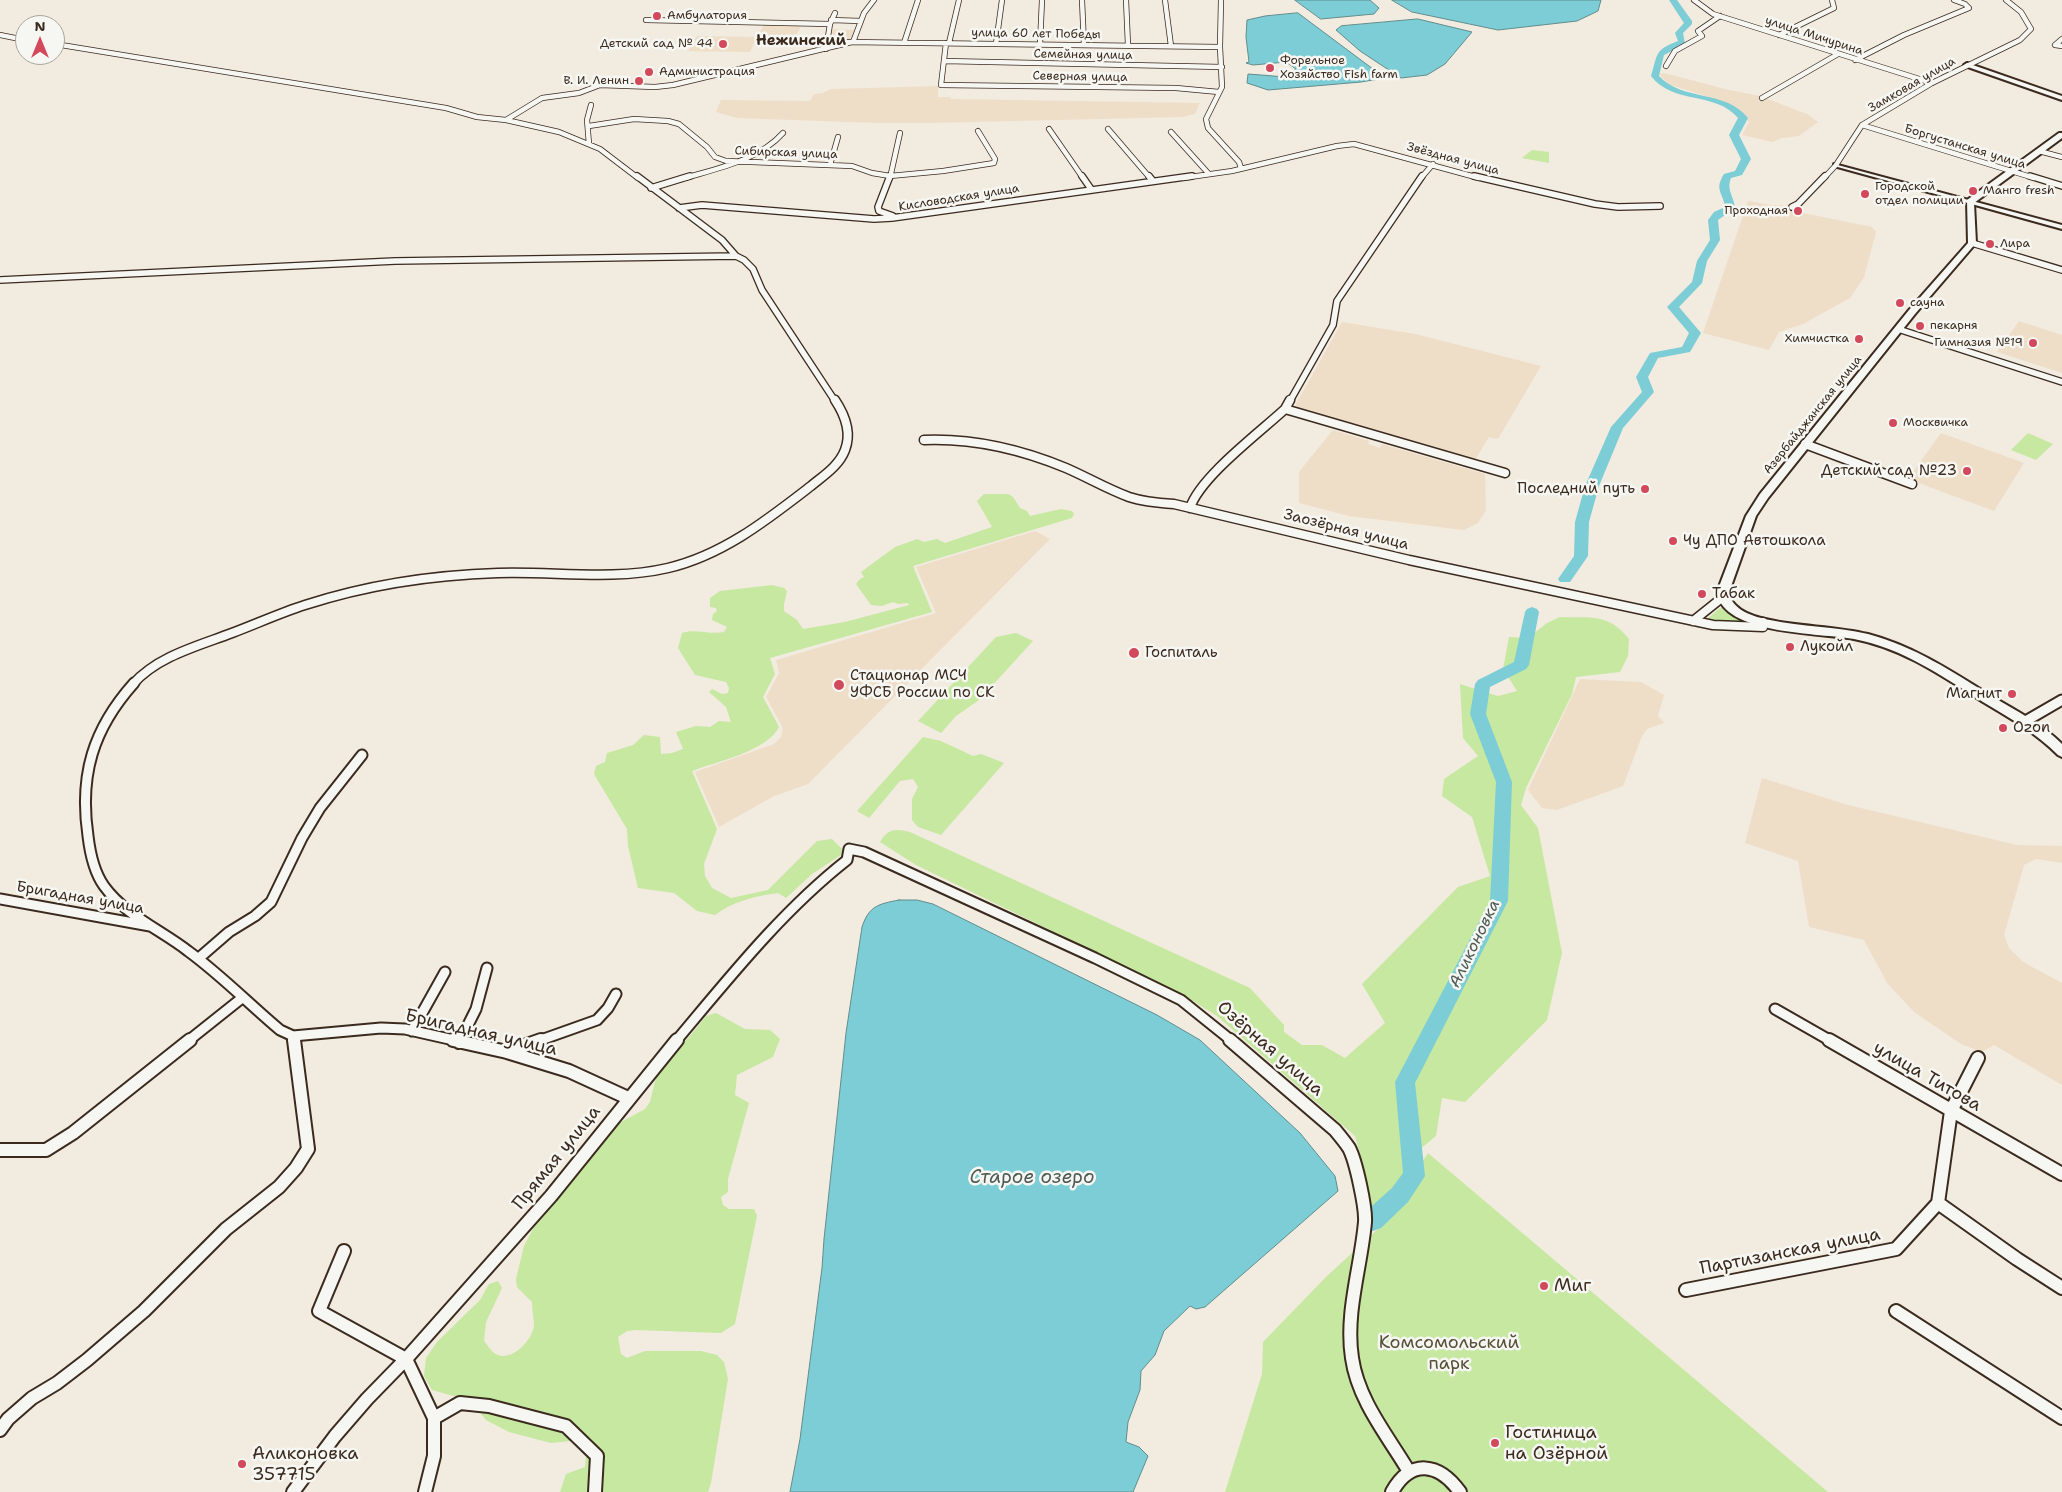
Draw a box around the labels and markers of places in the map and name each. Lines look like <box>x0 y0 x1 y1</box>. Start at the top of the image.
place label: Амбулатория <box>667 9 747 23</box>
marker: Амбулатория <box>651 10 663 22</box>
place label: Детский сад № 44 <box>600 37 713 51</box>
marker: Детский сад № 44 <box>717 38 729 50</box>
place label: Форельное Хозяйство Fish farm <box>1280 54 1398 82</box>
marker: Форельное Хозяйство Fish farm <box>1264 62 1276 74</box>
place label: Администрация <box>659 65 755 79</box>
marker: Администрация <box>643 66 655 78</box>
place label: В. И. Ленин <box>563 74 629 88</box>
marker: В. И. Ленин <box>633 75 645 87</box>
place label: Городской отдел полиции <box>1875 180 1964 208</box>
place label: Манго fresh <box>1983 184 2054 198</box>
marker: Манго fresh <box>1967 185 1979 197</box>
marker: Городской отдел полиции <box>1859 188 1871 200</box>
place label: Проходная <box>1724 204 1788 218</box>
marker: Проходная <box>1792 205 1804 217</box>
place label: Лира <box>2000 237 2030 251</box>
marker: Лира <box>1984 238 1996 250</box>
place label: сауна <box>1910 296 1944 310</box>
marker: сауна <box>1894 297 1906 309</box>
place label: пекарня <box>1930 319 1978 333</box>
marker: пекарня <box>1914 320 1926 332</box>
place label: Химчистка <box>1785 332 1849 346</box>
marker: Химчистка <box>1853 333 1865 345</box>
place label: Гимназия №19 <box>1934 336 2023 350</box>
marker: Гимназия №19 <box>2027 337 2039 349</box>
place label: Москвичка <box>1903 416 1968 430</box>
marker: Москвичка <box>1887 417 1899 429</box>
place label: Детский сад №23 <box>1821 462 1957 480</box>
marker: Детский сад №23 <box>1961 465 1973 477</box>
place label: Последний путь <box>1517 480 1635 498</box>
marker: Последний путь <box>1639 483 1651 495</box>
place label: Чу ДПО Автошкола <box>1683 532 1825 550</box>
marker: Чу ДПО Автошкола <box>1667 535 1679 547</box>
place label: Табак <box>1712 585 1755 603</box>
marker: Табак <box>1696 588 1708 600</box>
place label: Лукойл <box>1800 638 1853 656</box>
marker: Лукойл <box>1784 641 1796 653</box>
place label: Госпиталь <box>1145 644 1218 662</box>
marker: Госпиталь <box>1127 646 1141 660</box>
place label: Стационар МСЧ УФСБ России по СК <box>850 667 995 702</box>
marker: Стационар МСЧ УФСБ России по СК <box>832 678 846 692</box>
place label: Магнит <box>1946 685 2002 703</box>
marker: Магнит <box>2006 688 2018 700</box>
place label: Ozon <box>2013 719 2050 737</box>
marker: Ozon <box>1997 722 2009 734</box>
place label: Миг <box>1554 1275 1591 1297</box>
marker: Миг <box>1538 1280 1550 1292</box>
place label: Гостиница на Озёрной <box>1505 1422 1608 1465</box>
marker: Гостиница на Озёрной <box>1489 1437 1501 1449</box>
place label: Аликоновка 357715 <box>252 1443 359 1486</box>
marker: Аликоновка 357715 <box>236 1458 248 1470</box>

